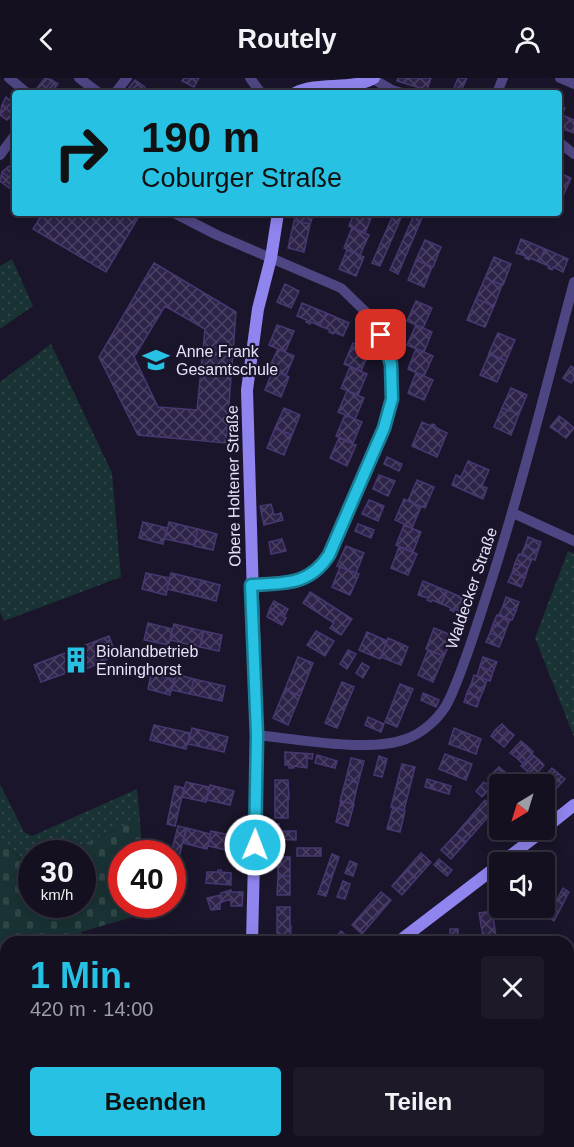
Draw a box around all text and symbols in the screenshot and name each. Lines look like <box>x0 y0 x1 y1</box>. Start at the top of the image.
icon: back <box>30 23 63 56</box>
icon: person <box>511 23 544 56</box>
text: Routely <box>237 24 337 54</box>
icon: right <box>42 114 120 192</box>
text: 190 m <box>141 114 260 161</box>
text: Coburger Straße <box>141 163 342 193</box>
pin <box>355 309 406 360</box>
icon: arrive <box>364 318 397 351</box>
place label: Anne Frank Gesamtschule <box>176 343 278 378</box>
school or university icon: Anne Frank Gesamtschule <box>141 345 171 375</box>
street label: Obere Holtener Straße <box>224 405 243 567</box>
street label: Waldecker Straße <box>443 525 500 651</box>
place label: Biolandbetrieb Enninghorst <box>96 643 198 678</box>
building icon: Biolandbetrieb Enninghorst <box>61 645 91 675</box>
north arrow <box>489 774 555 840</box>
map controls <box>489 774 555 918</box>
position arrow <box>223 813 287 877</box>
speed limit sign: 40 <box>108 840 186 918</box>
button: sound <box>489 852 555 918</box>
text: 30 <box>40 855 74 888</box>
text: km/h <box>41 886 73 903</box>
text: 1 Min. <box>30 955 132 996</box>
button: close <box>481 956 544 1019</box>
text: 420 m · 14:00 <box>30 998 153 1020</box>
button: Beenden <box>30 1067 281 1136</box>
button: Teilen <box>293 1067 544 1136</box>

